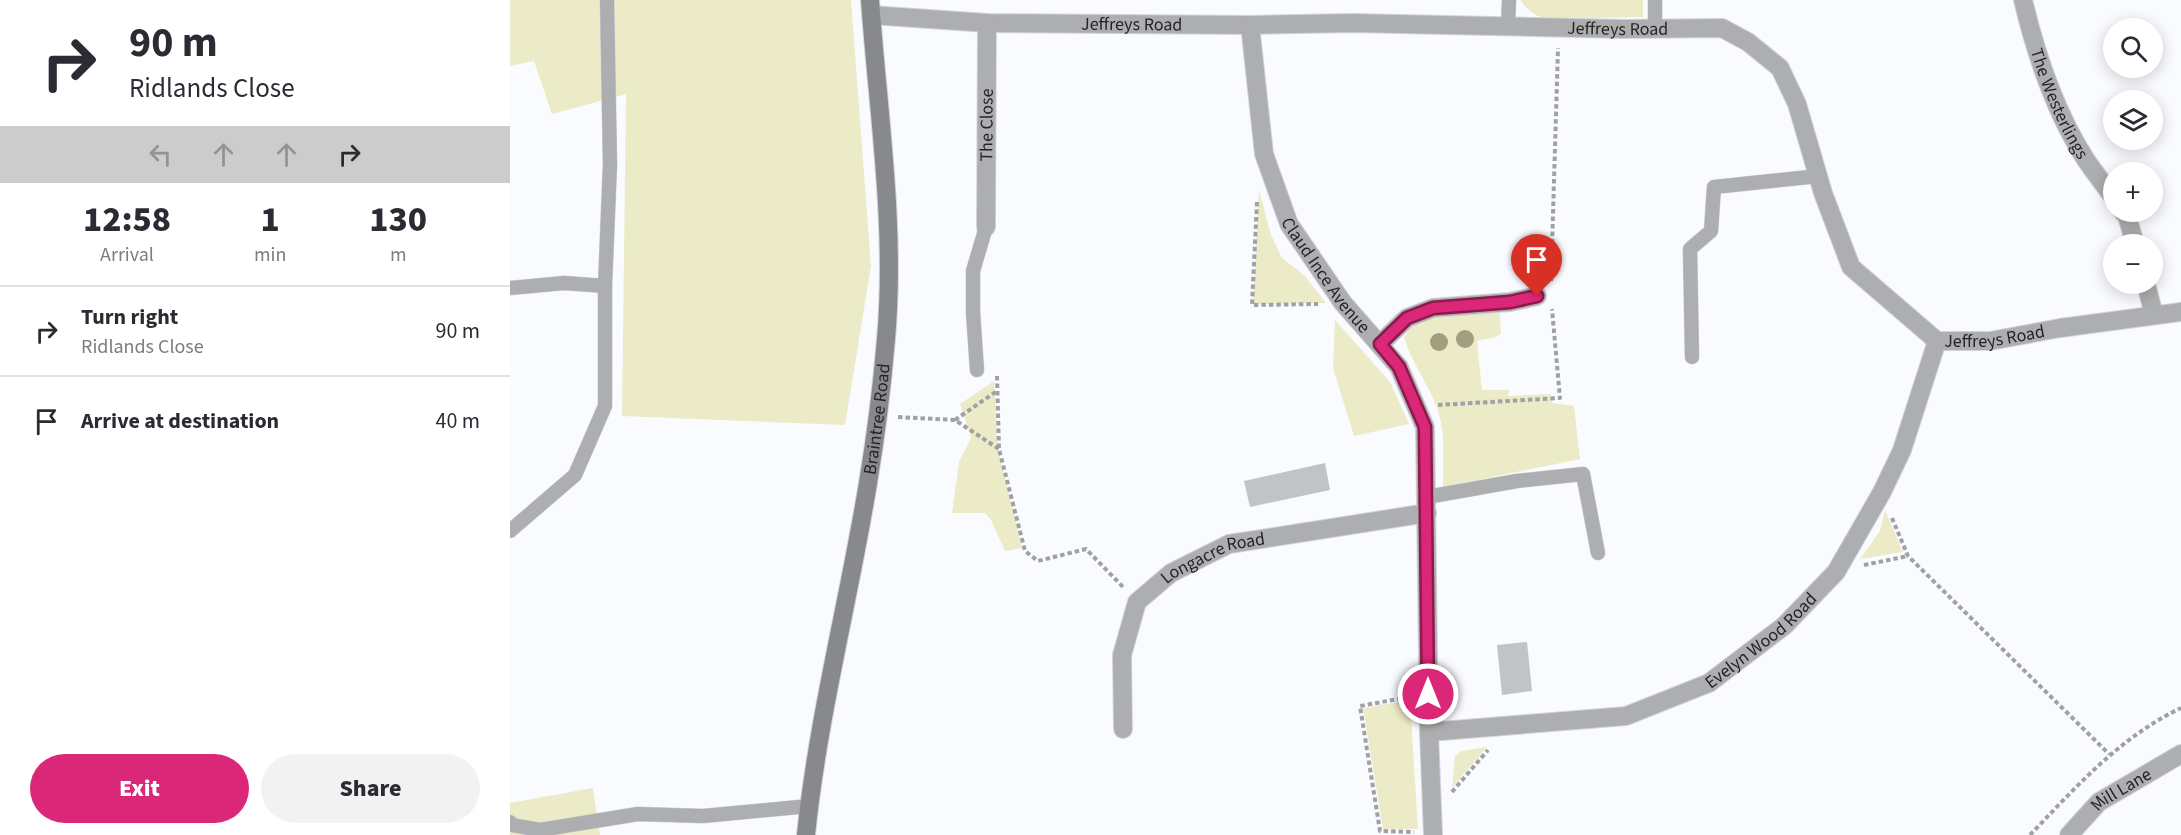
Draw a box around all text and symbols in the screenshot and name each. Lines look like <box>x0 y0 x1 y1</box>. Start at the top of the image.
street label: Jeffreys Road <box>1081 12 1182 37</box>
text: 90 m <box>129 13 218 73</box>
street label: Jeffreys Road <box>1567 16 1668 42</box>
map controls <box>2103 18 2163 294</box>
button: search <box>2103 18 2163 78</box>
icon: right <box>30 24 108 102</box>
street label: The Westerlings <box>2024 45 2094 164</box>
text: Ridlands Close <box>129 69 295 108</box>
street label: The Close <box>974 88 1000 162</box>
button: layers <box>2103 90 2163 150</box>
icon: left <box>144 138 177 171</box>
icon: ahead <box>207 138 240 171</box>
icon: ahead <box>270 138 303 171</box>
icon: right <box>333 138 366 171</box>
button: + <box>2103 162 2163 222</box>
text: 12:58 <box>83 194 171 245</box>
text: 1 <box>261 194 280 245</box>
text: 130 <box>369 194 427 245</box>
street label: Claud Ince Avenue <box>1275 214 1376 339</box>
pin <box>1511 234 1562 296</box>
button: − <box>2103 234 2163 294</box>
text: Arrival <box>100 241 154 269</box>
text: min <box>254 241 286 269</box>
text: m <box>390 241 406 269</box>
icon: arrive <box>1520 243 1553 276</box>
text: Turn right <box>81 301 178 333</box>
icon: right <box>30 315 63 348</box>
text: 90 m <box>435 315 480 347</box>
street label: Jeffreys Road <box>1944 319 2047 354</box>
text: Ridlands Close <box>81 333 204 361</box>
street label: Braintree Road <box>858 362 897 477</box>
icon: arrive <box>30 405 63 438</box>
text: Arrive at destination <box>81 405 279 437</box>
text: 40 m <box>435 405 480 437</box>
street label: Longacre Road <box>1155 527 1267 590</box>
street label: Evelyn Wood Road <box>1700 587 1823 695</box>
position arrow <box>1396 662 1460 726</box>
button: Exit <box>30 754 249 823</box>
button: Share <box>261 754 480 823</box>
street label: Mill Lane <box>2085 762 2156 817</box>

